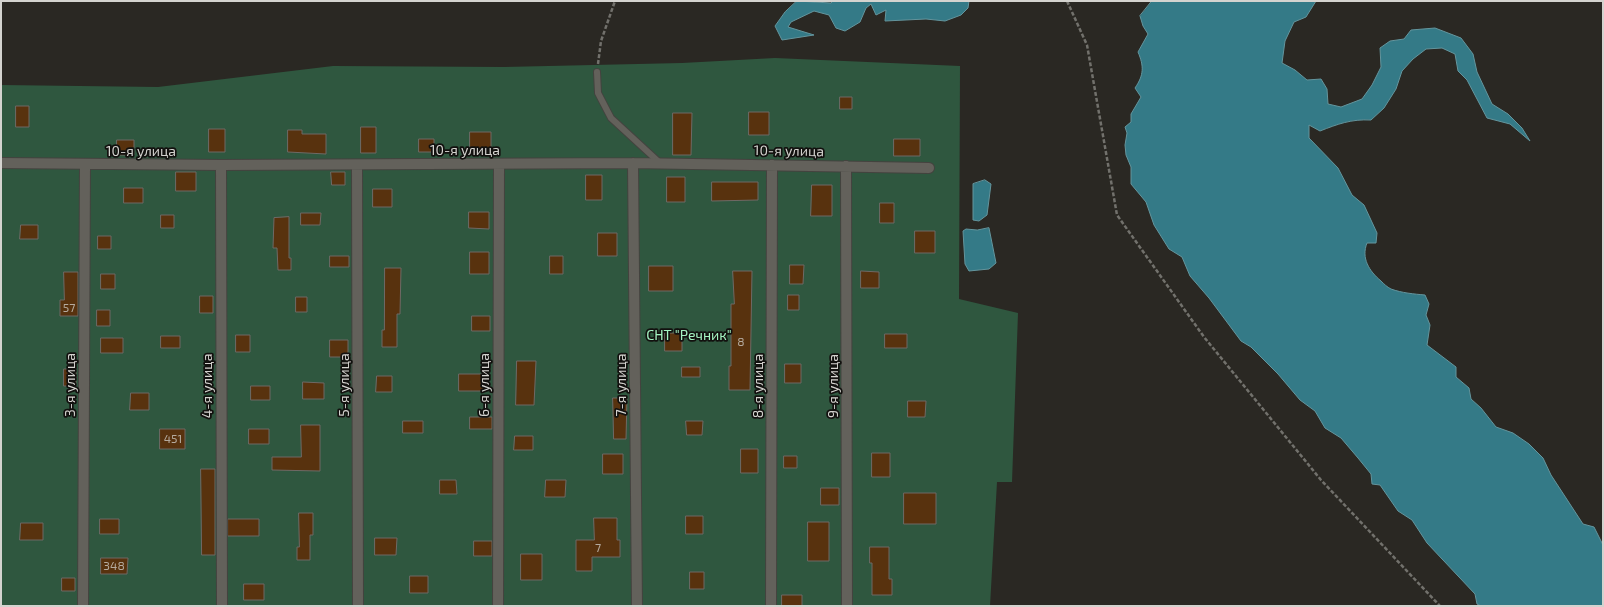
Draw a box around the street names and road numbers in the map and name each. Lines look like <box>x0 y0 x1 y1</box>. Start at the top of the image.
street label: 10-я улица <box>430 142 500 158</box>
street label: 10-я улица <box>754 142 824 160</box>
street label: 10-я улица <box>106 143 176 159</box>
street label: 3-я улица <box>62 353 78 417</box>
street label: 5-я улица <box>336 353 352 417</box>
street label: 6-я улица <box>476 353 492 417</box>
street label: 4-я улица <box>199 354 215 418</box>
street label: 7-я улица <box>613 354 629 416</box>
street label: 8-я улица <box>750 354 766 418</box>
street label: 9-я улица <box>825 354 841 418</box>

